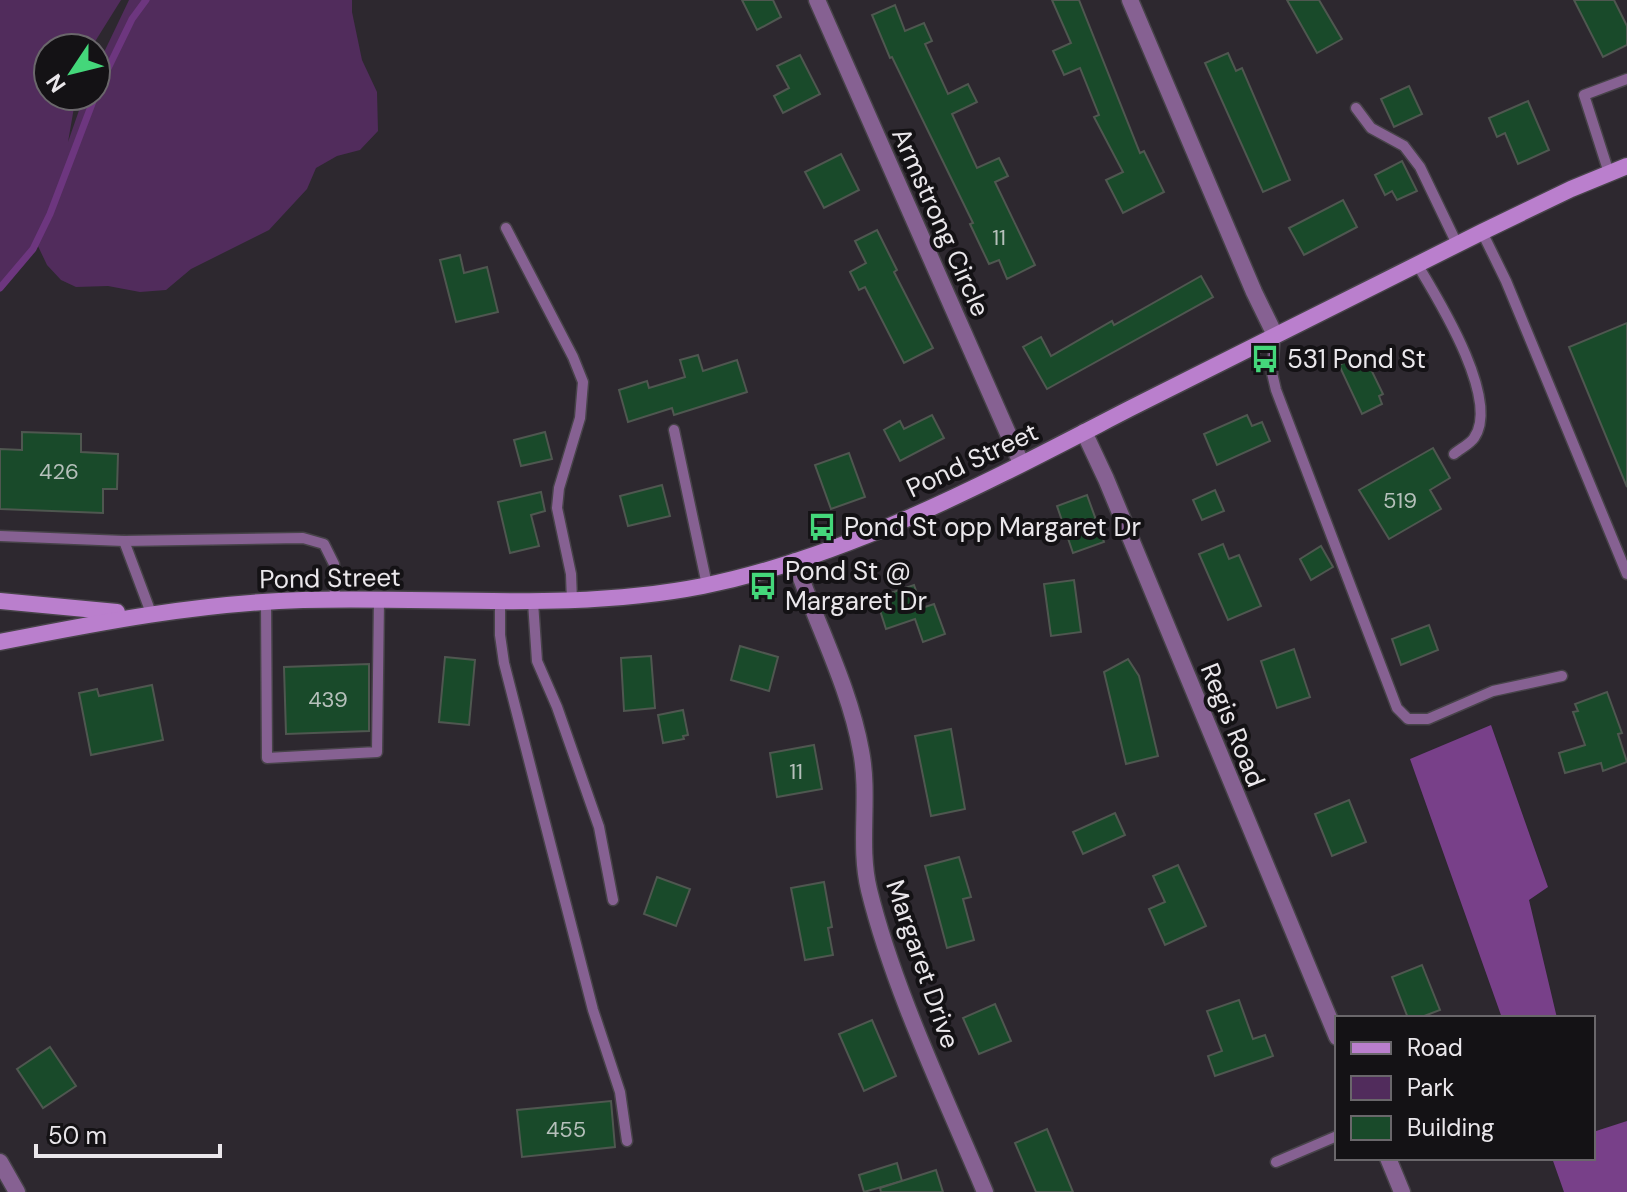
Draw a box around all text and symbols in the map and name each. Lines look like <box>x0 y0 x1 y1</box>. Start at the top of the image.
north arrow <box>32 32 112 112</box>
text: N <box>40 68 73 98</box>
street label: Armstrong Circle <box>884 122 998 322</box>
house number: 11 <box>992 223 1006 252</box>
place label: 531 Pond St <box>1287 342 1426 376</box>
bus stop icon: 531 Pond St <box>1250 344 1280 374</box>
street label: Pond Street <box>901 415 1043 505</box>
house number: 426 <box>39 457 79 486</box>
house number: 519 <box>1383 486 1417 515</box>
place label: Pond St opp Margaret Dr <box>844 510 1141 544</box>
bus stop icon: Pond St opp Margaret Dr <box>807 512 837 542</box>
place label: Pond St @ Margaret Dr <box>785 554 927 618</box>
street label: Pond Street <box>259 560 401 596</box>
bus stop icon: Pond St @ Margaret Dr <box>748 571 778 601</box>
street label: Regis Road <box>1193 658 1273 792</box>
house number: 439 <box>308 685 348 714</box>
house number: 11 <box>789 757 803 786</box>
street label: Margaret Drive <box>878 875 968 1053</box>
legend <box>1335 1016 1595 1160</box>
text: Road <box>1407 1032 1463 1063</box>
text: Park <box>1407 1072 1454 1103</box>
scale bar <box>36 1108 220 1158</box>
text: Building <box>1407 1112 1494 1143</box>
house number: 455 <box>546 1115 586 1144</box>
text: 50 m <box>48 1120 107 1151</box>

